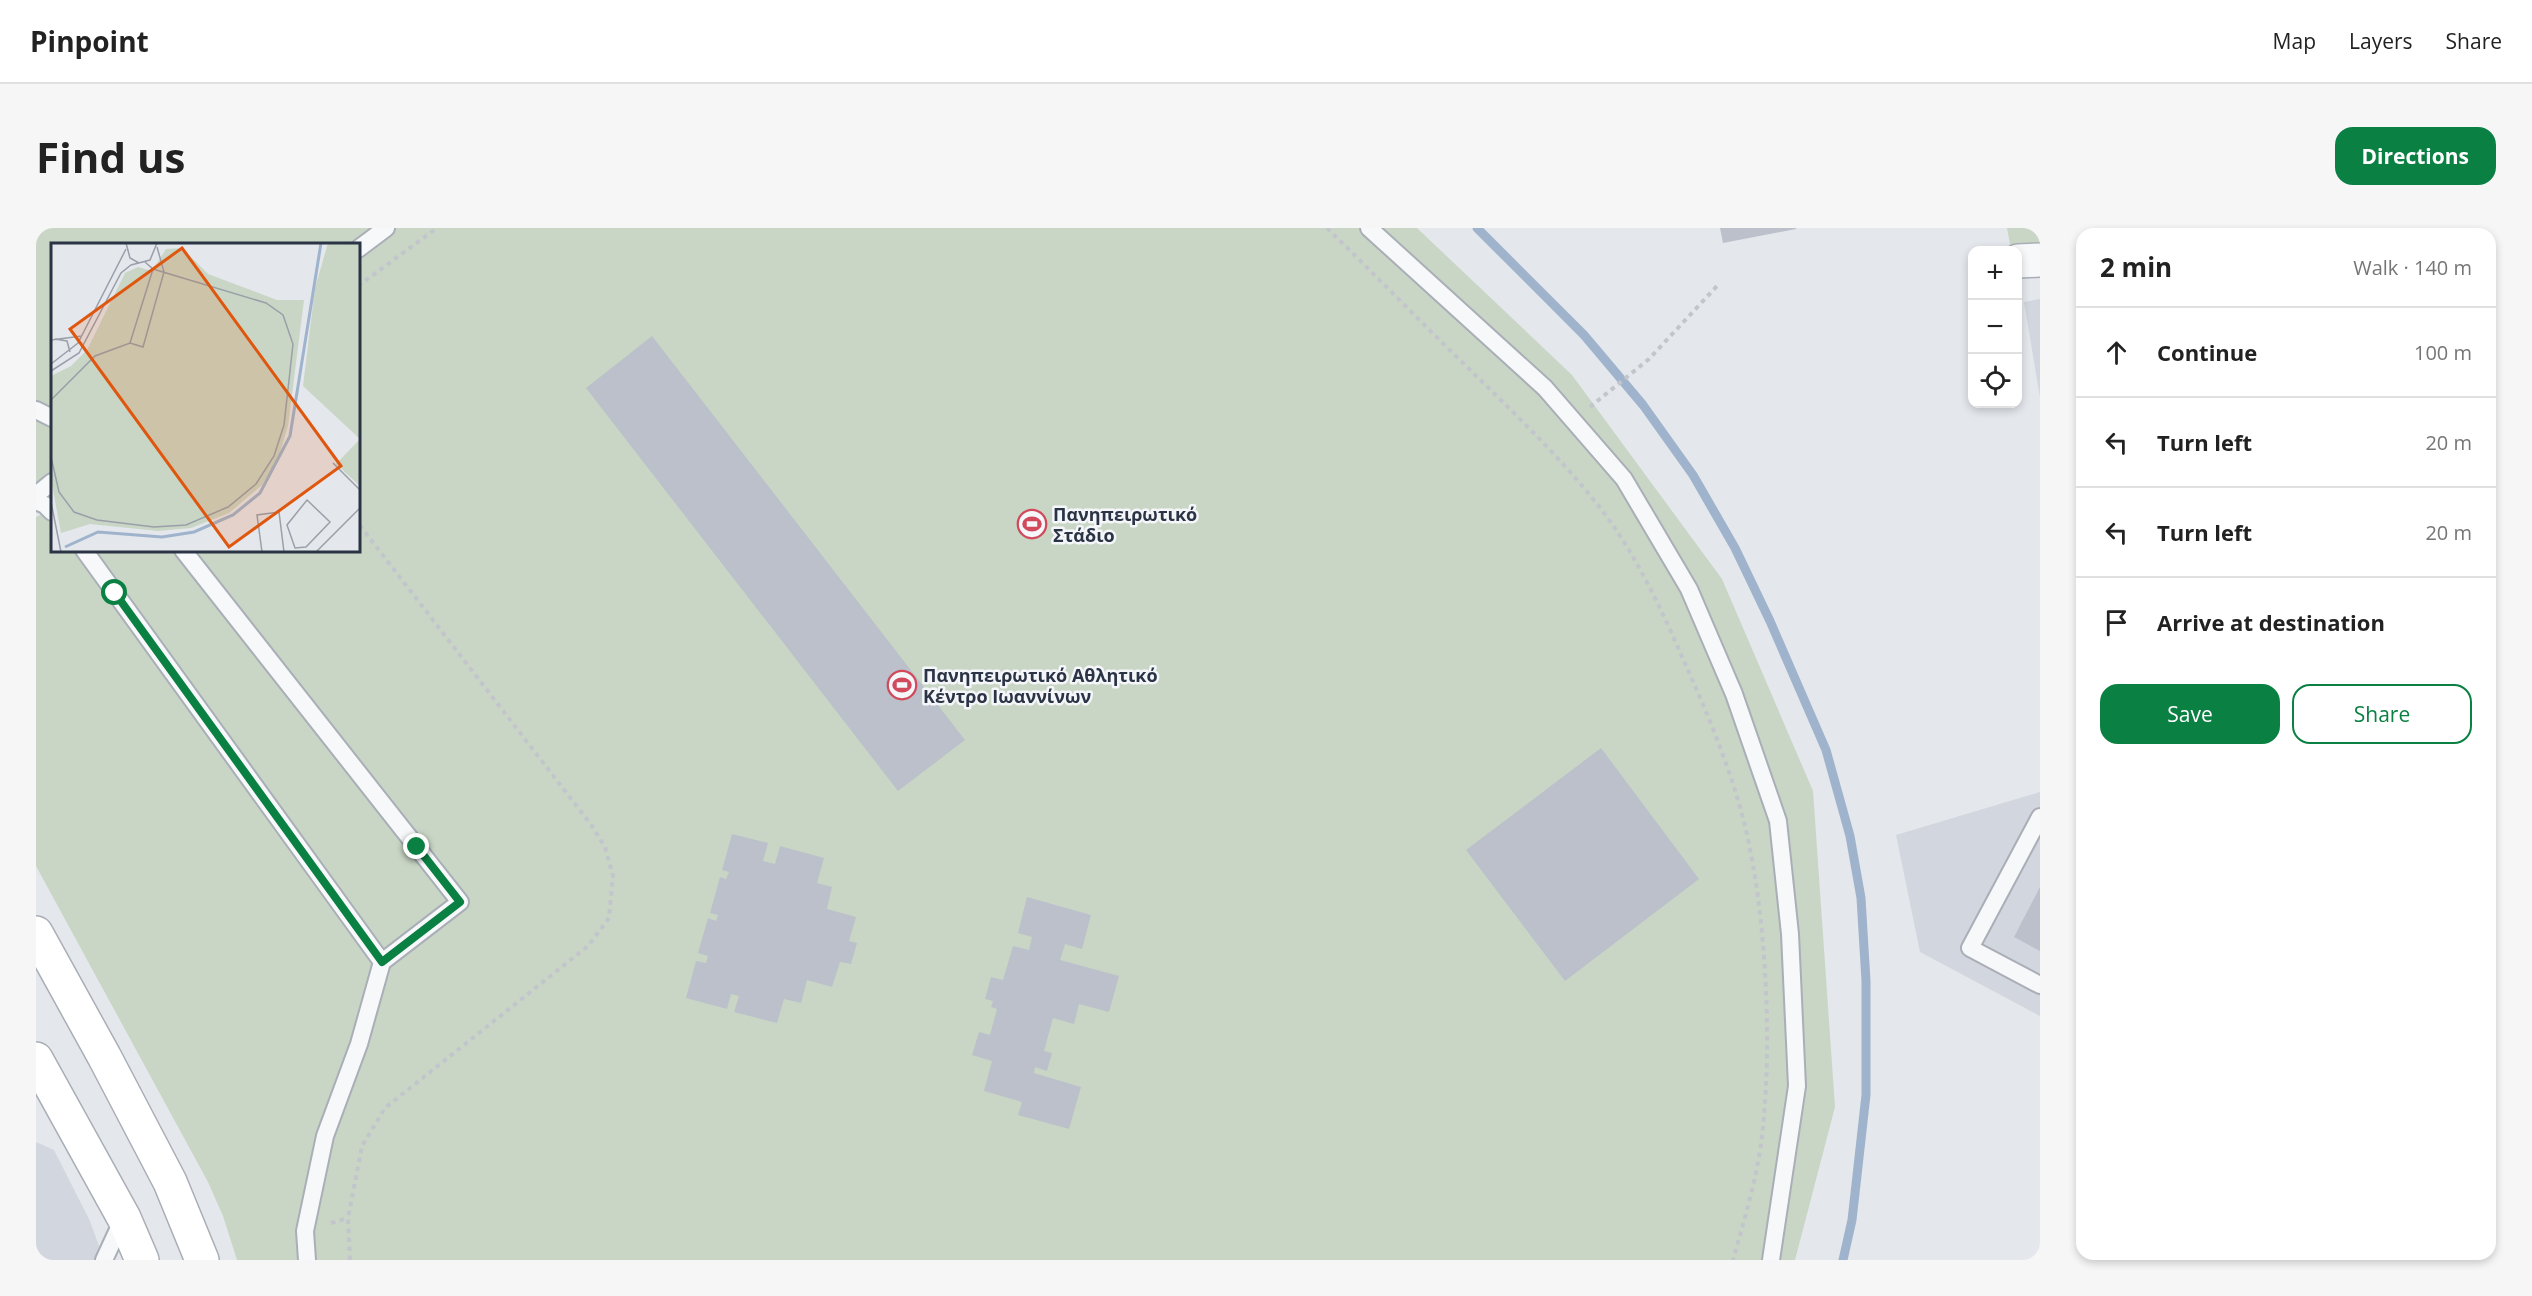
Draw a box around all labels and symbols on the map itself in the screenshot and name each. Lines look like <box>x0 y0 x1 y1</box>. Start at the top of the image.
inset map <box>51 243 360 552</box>
place label: Πανηπειρωτικό Στάδιο <box>1053 502 1197 547</box>
sports icon: Πανηπειρωτικό Στάδιο <box>1016 508 1048 540</box>
route start <box>101 579 127 605</box>
place label: Πανηπειρωτικό Αθλητικό Κέντρο Ιωαννίνων <box>923 663 1158 708</box>
sports icon: Πανηπειρωτικό Αθλητικό Κέντρο Ιωαννίνων <box>886 669 918 701</box>
route end <box>403 833 429 859</box>

